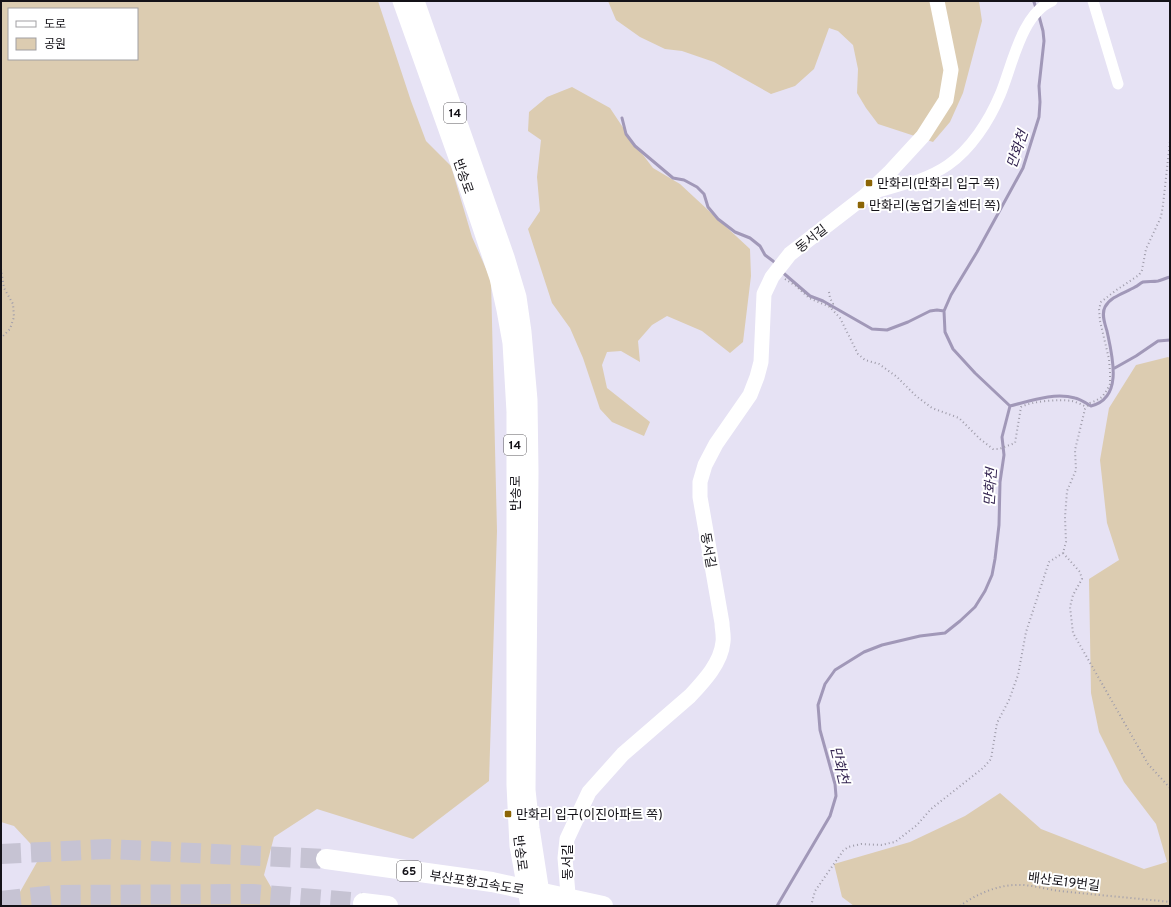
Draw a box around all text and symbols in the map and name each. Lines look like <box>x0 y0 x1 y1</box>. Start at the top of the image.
legend <box>8 8 138 60</box>
text: 도로 <box>44 17 66 33</box>
text: 공원 <box>44 37 66 53</box>
road number: 14 <box>444 103 466 123</box>
water label: 만화천 <box>1004 127 1033 171</box>
street label: 반송로 <box>449 157 476 196</box>
place label: 만화리(만화리 입구 쪽) <box>877 177 1000 193</box>
marker: 만화리(만화리 입구 쪽) <box>864 178 874 188</box>
place label: 만화리(농업기술센터 쪽) <box>869 199 1001 215</box>
marker: 만화리(농업기술센터 쪽) <box>856 200 866 210</box>
street label: 동서길 <box>793 222 831 257</box>
road number: 14 <box>504 435 526 455</box>
water label: 만화천 <box>982 466 1001 507</box>
street label: 반송로 <box>509 475 525 511</box>
street label: 동서길 <box>696 531 718 569</box>
water label: 만화천 <box>826 745 852 787</box>
place label: 만화리 입구(이진아파트 쪽) <box>516 808 663 824</box>
marker: 만화리 입구(이진아파트 쪽) <box>503 809 513 819</box>
street label: 반송로 <box>509 834 529 872</box>
street label: 동서길 <box>561 844 577 880</box>
road number: 65 <box>397 861 421 881</box>
street label: 부산포항고속도로 <box>428 869 525 899</box>
street label: 배산로19번길 <box>1027 871 1101 895</box>

